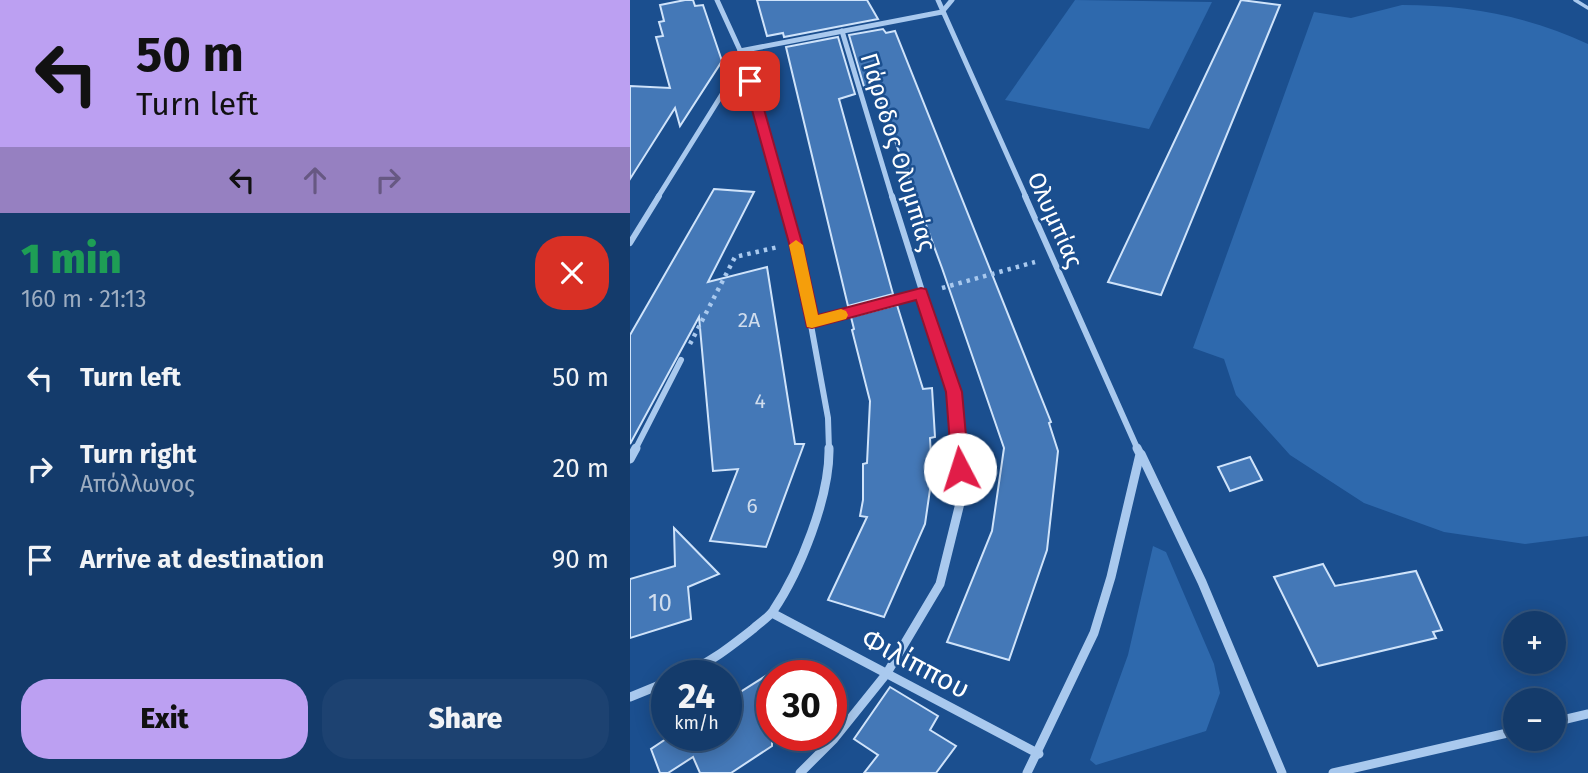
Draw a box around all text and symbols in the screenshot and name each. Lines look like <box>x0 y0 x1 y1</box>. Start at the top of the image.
text: 50 m <box>136 25 244 84</box>
icon: left <box>21 28 112 119</box>
street label: Πάροδος Ολυμπίας <box>855 50 941 254</box>
pin <box>720 51 780 111</box>
icon: arrive <box>731 62 769 100</box>
text: Turn left <box>136 85 258 123</box>
icon: left <box>223 161 261 199</box>
icon: ahead <box>296 161 334 199</box>
icon: right <box>369 161 407 199</box>
street label: Ολυμπίας <box>1021 168 1089 272</box>
text: 1 min <box>21 234 122 284</box>
button: close <box>535 236 609 310</box>
text: 160 m · 21:13 <box>21 285 146 313</box>
house number: 2A <box>738 307 760 333</box>
icon: left <box>21 359 59 397</box>
text: Turn left <box>80 362 181 393</box>
text: 50 m <box>552 362 609 393</box>
house number: 4 <box>754 388 766 414</box>
position arrow <box>923 432 997 506</box>
text: Turn right <box>80 439 197 470</box>
icon: right <box>21 450 59 488</box>
text: 20 m <box>552 453 609 484</box>
text: Απόλλωνος <box>80 470 195 498</box>
house number: 6 <box>746 493 758 519</box>
icon: arrive <box>21 541 59 579</box>
text: Arrive at destination <box>80 544 324 575</box>
text: 90 m <box>552 544 609 575</box>
house number: 10 <box>648 589 672 617</box>
map controls <box>1503 611 1566 751</box>
button: + <box>1503 611 1566 674</box>
street label: Φιλίππου <box>856 621 975 706</box>
speed limit sign: 30 <box>756 660 847 751</box>
text: 24 <box>678 675 715 717</box>
button: Exit <box>21 679 308 759</box>
button: Share <box>322 679 609 759</box>
button: − <box>1503 688 1566 751</box>
text: km/h <box>674 712 719 734</box>

